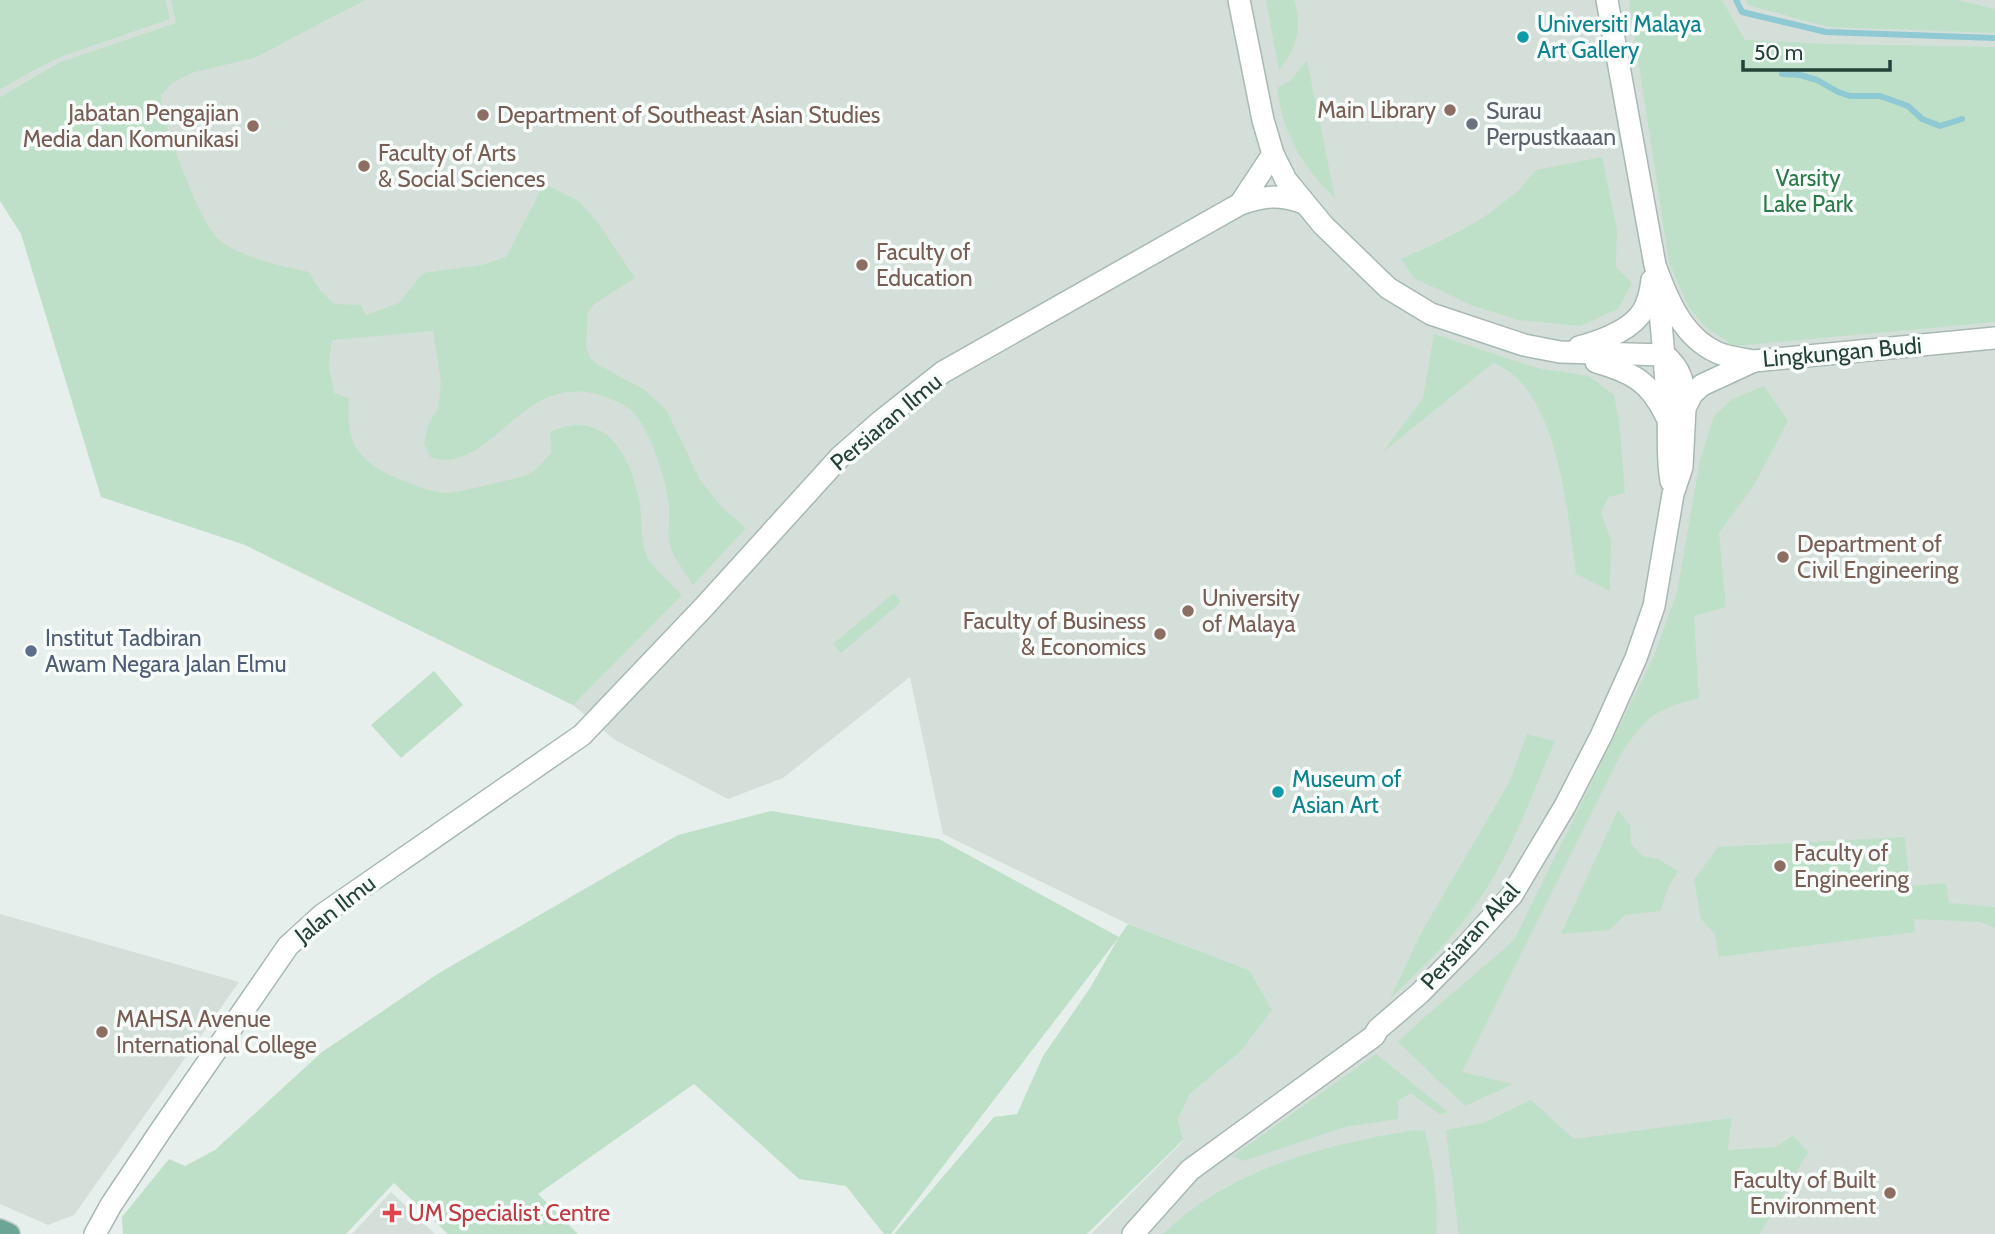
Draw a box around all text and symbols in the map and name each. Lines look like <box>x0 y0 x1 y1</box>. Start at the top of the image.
place label: Universiti Malaya Art Gallery <box>1537 10 1701 64</box>
scale bar <box>1743 28 1890 72</box>
marker: Universiti Malaya Art Gallery <box>1515 29 1531 45</box>
text: 50 m <box>1754 40 1803 65</box>
place label: Main Library <box>1317 96 1436 124</box>
place label: Surau Perpustkaaan <box>1486 97 1616 151</box>
place label: Jabatan Pengajian Media dan Komunikasi <box>23 99 239 153</box>
place label: Department of Southeast Asian Studies <box>497 101 880 129</box>
marker: Main Library <box>1442 102 1458 118</box>
marker: Department of Southeast Asian Studies <box>475 107 491 123</box>
marker: Surau Perpustkaaan <box>1464 116 1480 132</box>
marker: Jabatan Pengajian Media dan Komunikasi <box>245 118 261 134</box>
place label: Faculty of Arts & Social Sciences <box>378 139 545 193</box>
marker: Faculty of Arts & Social Sciences <box>356 158 372 174</box>
park label: Varsity Lake Park <box>1763 164 1854 218</box>
place label: Faculty of Education <box>876 238 973 292</box>
marker: Faculty of Education <box>854 257 870 273</box>
street label: Lingkungan Budi <box>1761 331 1923 373</box>
street label: Persiaran Ilmu <box>825 367 947 477</box>
place label: Department of Civil Engineering <box>1797 530 1959 584</box>
marker: Department of Civil Engineering <box>1775 549 1791 565</box>
place label: University of Malaya <box>1202 584 1300 638</box>
marker: University of Malaya <box>1180 603 1196 619</box>
place label: Faculty of Business & Economics <box>963 607 1146 661</box>
place label: Institut Tadbiran Awam Negara Jalan Elmu <box>45 624 287 678</box>
marker: Faculty of Business & Economics <box>1152 626 1168 642</box>
marker: Institut Tadbiran Awam Negara Jalan Elmu <box>23 643 39 659</box>
place label: Museum of Asian Art <box>1292 765 1402 819</box>
marker: Museum of Asian Art <box>1270 784 1286 800</box>
place label: Faculty of Engineering <box>1794 839 1910 893</box>
marker: Faculty of Engineering <box>1772 858 1788 874</box>
street label: Jalan Ilmu <box>288 869 381 950</box>
street label: Persiaran Akal <box>1415 876 1526 995</box>
place label: MAHSA Avenue International College <box>116 1005 317 1059</box>
marker: MAHSA Avenue International College <box>94 1024 110 1040</box>
place label: Faculty of Built Environment <box>1733 1166 1876 1220</box>
marker: Faculty of Built Environment <box>1882 1185 1898 1201</box>
place label: UM Specialist Centre <box>408 1199 610 1227</box>
marker: UM Specialist Centre <box>382 1203 402 1223</box>

